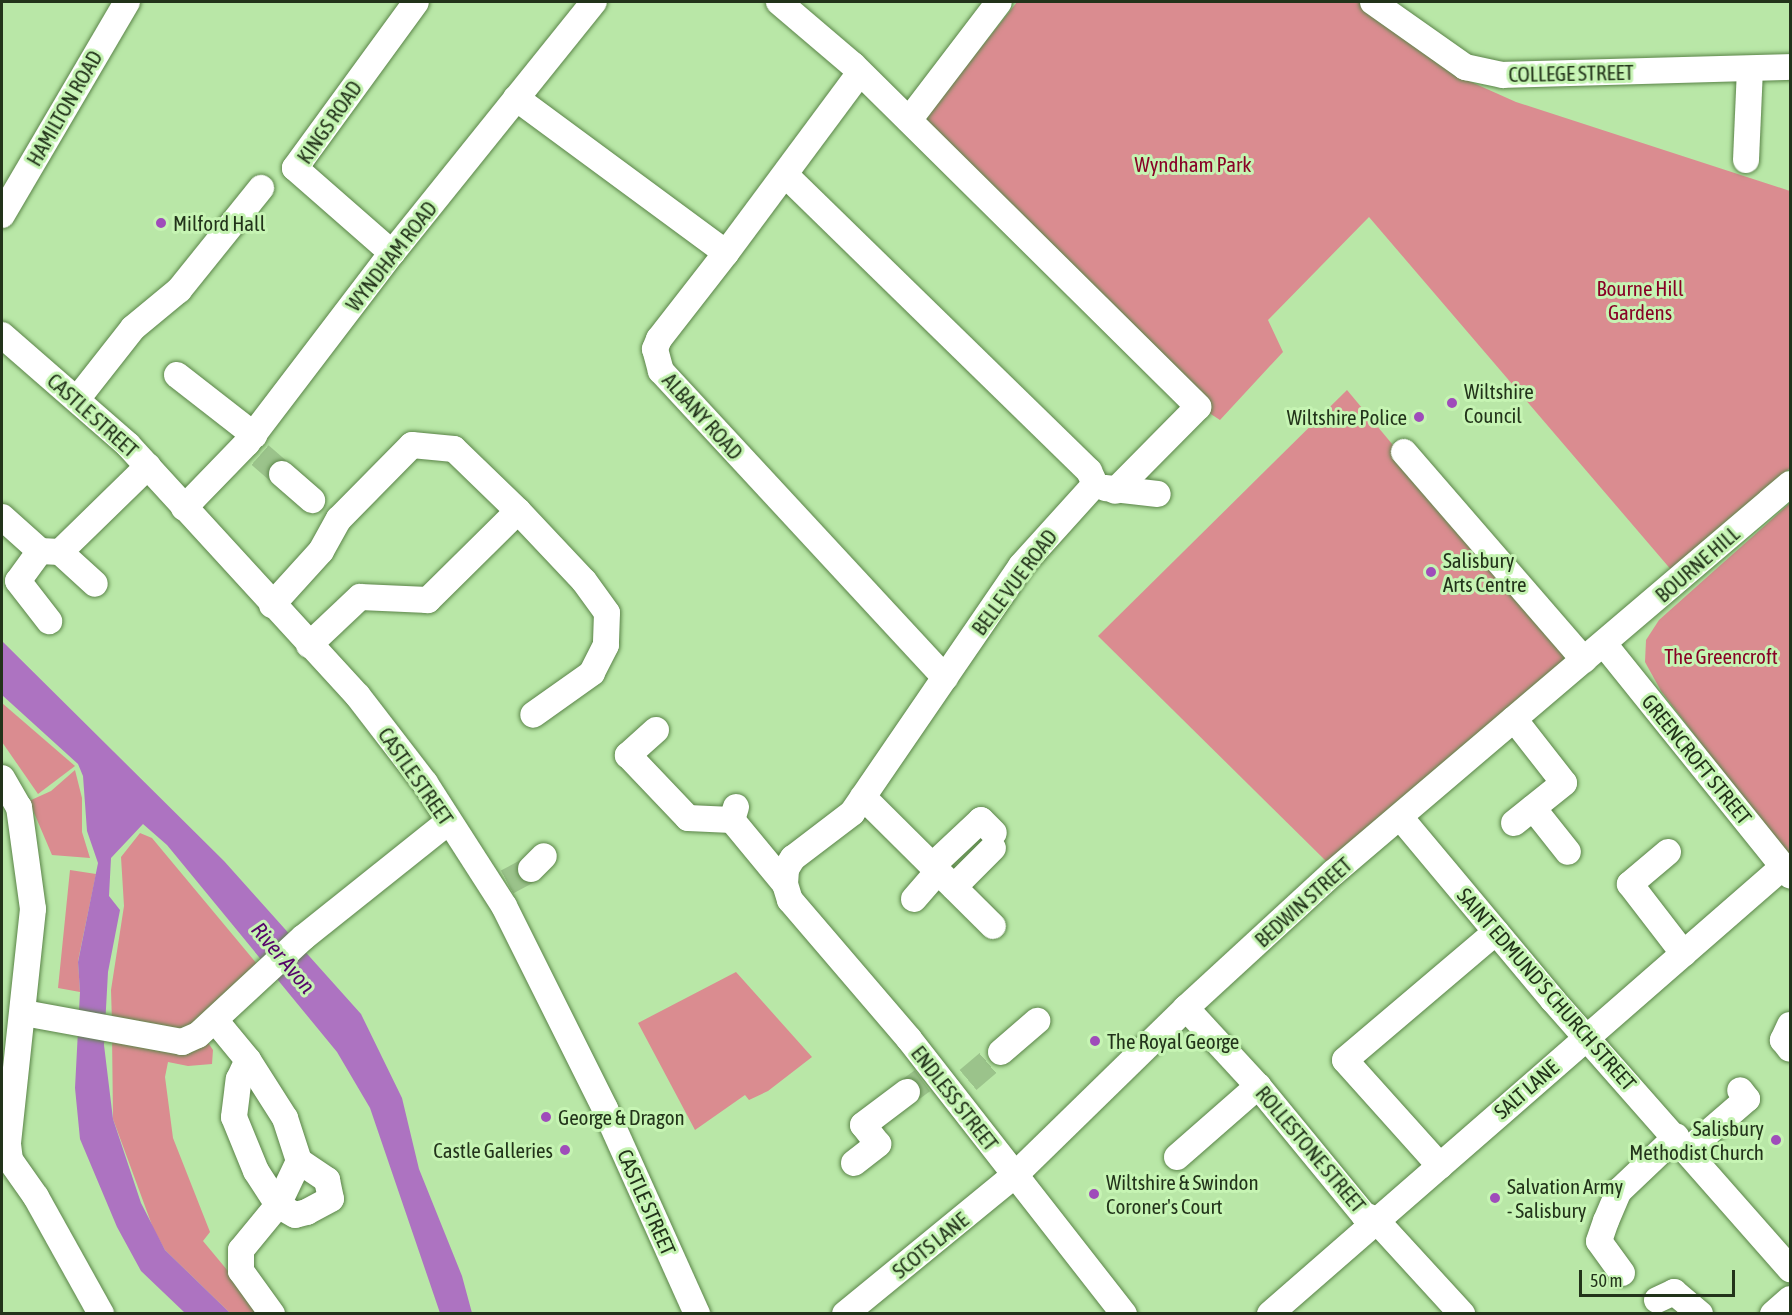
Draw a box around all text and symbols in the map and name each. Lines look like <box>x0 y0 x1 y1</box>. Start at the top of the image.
street label: HAMILTON ROAD <box>21 46 107 170</box>
street label: COLLEGE STREET <box>1508 59 1634 87</box>
street label: KINGS ROAD <box>291 76 367 168</box>
park label: Wyndham Park <box>1134 151 1252 177</box>
street label: WYNDHAM ROAD <box>340 196 442 316</box>
place label: Milford Hall <box>173 210 265 236</box>
marker: Milford Hall <box>154 216 168 230</box>
park label: Bourne Hill Gardens <box>1597 275 1683 325</box>
street label: ALBANY ROAD <box>658 367 748 465</box>
street label: CASTLE STREET <box>42 368 144 462</box>
place label: Wiltshire Council <box>1464 378 1534 428</box>
marker: Wiltshire Council <box>1445 396 1459 410</box>
place label: Wiltshire Police <box>1287 404 1407 430</box>
marker: Wiltshire Police <box>1412 410 1426 424</box>
street label: BOURNE HILL <box>1650 521 1744 607</box>
street label: BELLE VUE ROAD <box>966 524 1062 640</box>
place label: Salisbury Arts Centre <box>1443 547 1527 597</box>
marker: Salisbury Arts Centre <box>1424 565 1438 579</box>
park label: The Greencroft <box>1664 643 1778 669</box>
street label: GREENCROFT STREET <box>1637 689 1757 829</box>
street label: CASTLE STREET <box>373 722 459 830</box>
street label: BEDWIN STREET <box>1249 852 1357 952</box>
street label: SAINT EDMUND'S CHURCH STREET <box>1452 883 1642 1095</box>
water label: River Avon <box>246 917 320 999</box>
place label: The Royal George <box>1107 1028 1239 1054</box>
marker: The Royal George <box>1088 1034 1102 1048</box>
street label: ENDLESS STREET <box>906 1040 1004 1156</box>
street label: SALT LANE <box>1489 1054 1563 1124</box>
street label: ROLLESTONE STREET <box>1251 1081 1371 1217</box>
place label: George & Dragon <box>558 1104 685 1130</box>
marker: George & Dragon <box>539 1110 553 1124</box>
place label: Salisbury Methodist Church <box>1629 1115 1764 1165</box>
marker: Salisbury Methodist Church <box>1769 1133 1783 1147</box>
place label: Castle Galleries <box>433 1137 553 1163</box>
marker: Castle Galleries <box>558 1143 572 1157</box>
street label: CASTLE STREET <box>612 1145 682 1259</box>
place label: Wiltshire & Swindon Coroner's Court <box>1106 1169 1259 1219</box>
place label: Salvation Army - Salisbury <box>1507 1173 1623 1223</box>
marker: Wiltshire & Swindon Coroner's Court <box>1087 1187 1101 1201</box>
marker: Salvation Army - Salisbury <box>1488 1191 1502 1205</box>
street label: SCOTS LANE <box>887 1207 973 1283</box>
scale bar <box>1582 1258 1738 1296</box>
text: 50 m <box>1590 1270 1622 1291</box>

